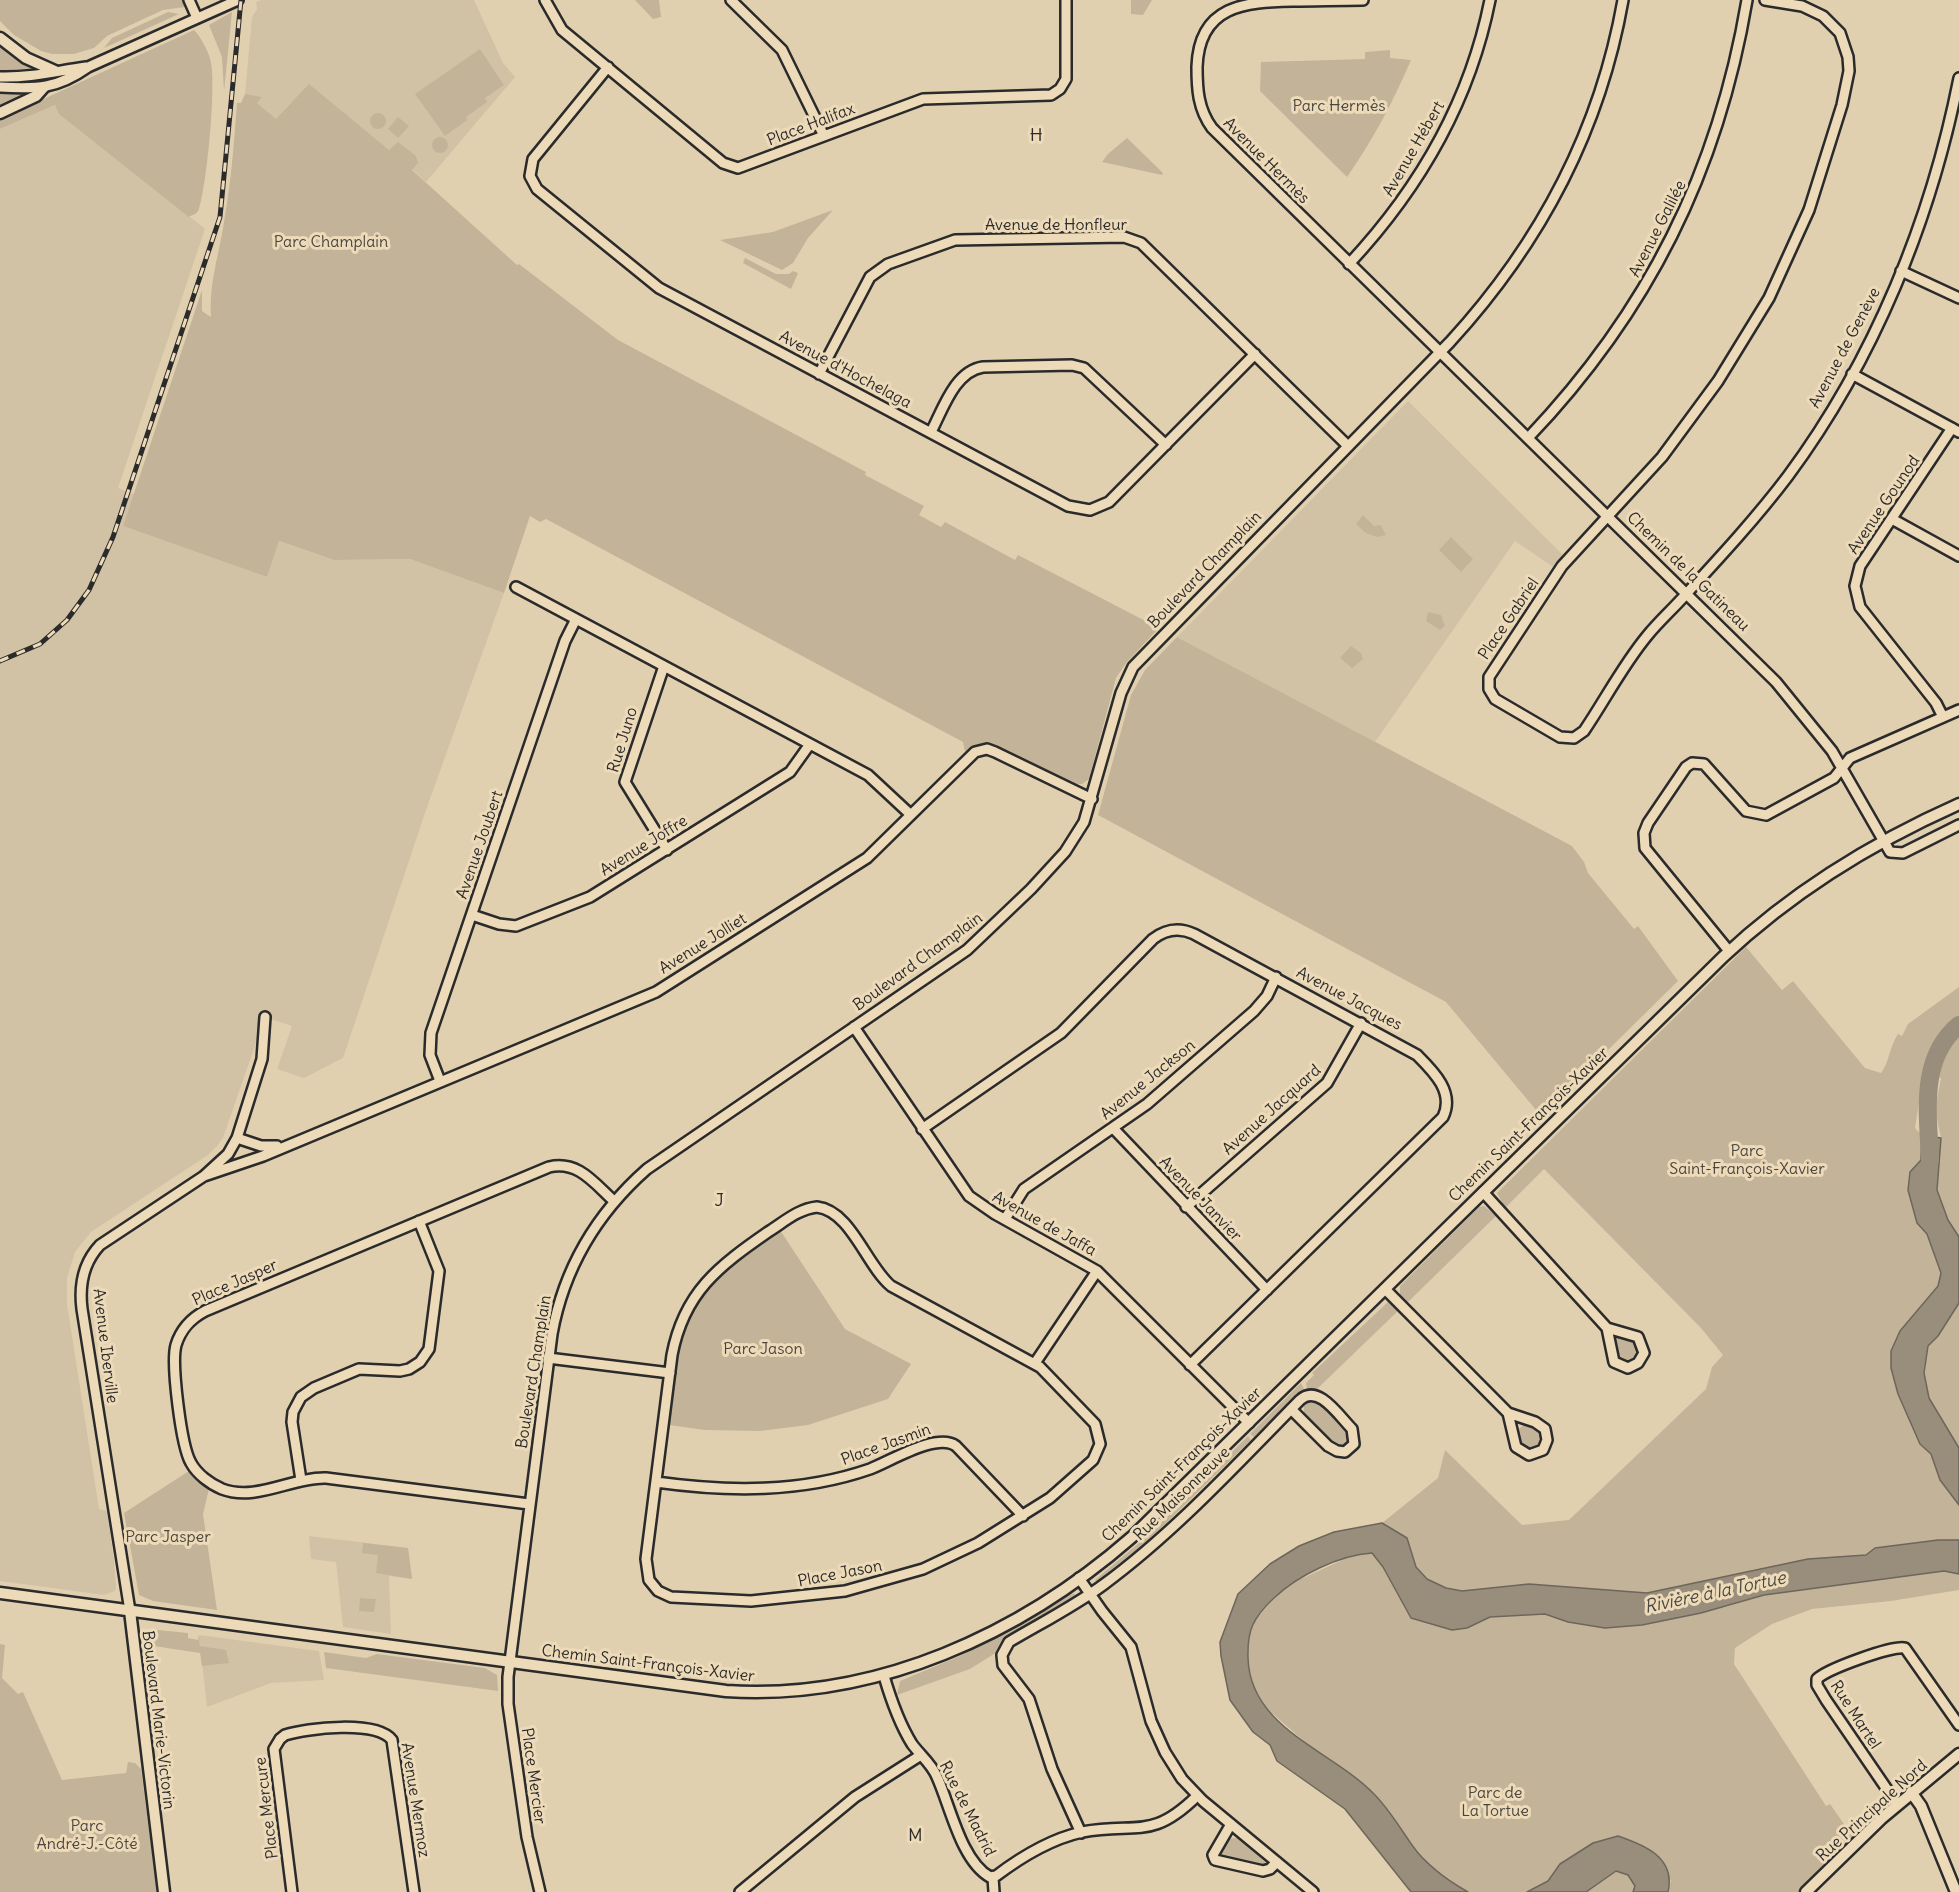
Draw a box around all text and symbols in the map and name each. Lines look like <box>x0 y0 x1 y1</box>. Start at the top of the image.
park label: Parc Hermès <box>1292 96 1386 116</box>
street label: Avenue Hébert <box>1379 98 1449 200</box>
street label: Place Halifax <box>764 99 858 151</box>
street label: Avenue Hermès <box>1219 114 1313 208</box>
district label: H <box>1030 125 1044 147</box>
street label: Avenue Galilée <box>1625 177 1691 281</box>
street label: Avenue de Honfleur <box>985 215 1127 235</box>
park label: Parc Champlain <box>274 232 388 252</box>
street label: Avenue de Genève <box>1805 284 1885 412</box>
street label: Avenue d'Hochelaga <box>776 327 914 413</box>
street label: Avenue Gounod <box>1844 452 1924 558</box>
street label: Boulevard Champlain <box>1144 508 1266 632</box>
street label: Chemin de la Gatineau <box>1623 508 1753 636</box>
street label: Place Gabriel <box>1475 575 1543 663</box>
street label: Rue Juno <box>604 705 642 775</box>
street label: Avenue Joubert <box>452 788 508 902</box>
street label: Avenue Joffre <box>597 811 691 881</box>
street label: Boulevard Champlain <box>850 909 986 1015</box>
street label: Avenue Jolliet <box>656 910 750 978</box>
street label: Avenue Jacques <box>1293 963 1405 1035</box>
street label: Avenue Jackson <box>1097 1036 1199 1124</box>
street label: Chemin Saint-François-Xavier <box>1445 1044 1613 1206</box>
street label: Avenue Jacquard <box>1219 1061 1325 1159</box>
park label: Parc Saint-François-Xavier <box>1669 1141 1825 1179</box>
street label: Avenue Janvier <box>1155 1153 1245 1245</box>
street label: Avenue de Jaffa <box>989 1188 1099 1260</box>
district label: J <box>715 1190 725 1212</box>
street label: Place Jasper <box>189 1256 281 1310</box>
street label: Avenue Iberville <box>88 1287 122 1405</box>
street label: Boulevard Champlain <box>512 1294 556 1450</box>
park label: Parc Jason <box>723 1339 803 1359</box>
street label: Chemin Saint-François-Xavier <box>1098 1384 1266 1546</box>
street label: Place Jasmin <box>839 1420 933 1470</box>
street label: Rue Maisonneuve <box>1130 1443 1234 1545</box>
park label: Parc Jasper <box>125 1527 211 1547</box>
street label: Place Jason <box>796 1556 884 1592</box>
water label: Rivière à la Tortue <box>1642 1567 1788 1619</box>
street label: Boulevard Marie-Victorin <box>138 1630 178 1810</box>
street label: Chemin Saint-François-Xavier <box>540 1641 756 1687</box>
street label: Rue Martel <box>1826 1677 1884 1753</box>
street label: Place Mercier <box>517 1726 549 1826</box>
street label: Avenue Mermoz <box>396 1741 434 1859</box>
street label: Place Mercure <box>251 1756 283 1860</box>
street label: Rue Principale Nord <box>1813 1756 1931 1866</box>
street label: Rue de Madrid <box>935 1758 999 1860</box>
park label: Parc de La Tortue <box>1461 1783 1529 1821</box>
park label: Parc André-J.-Côté <box>36 1816 138 1854</box>
district label: M <box>908 1825 924 1847</box>

